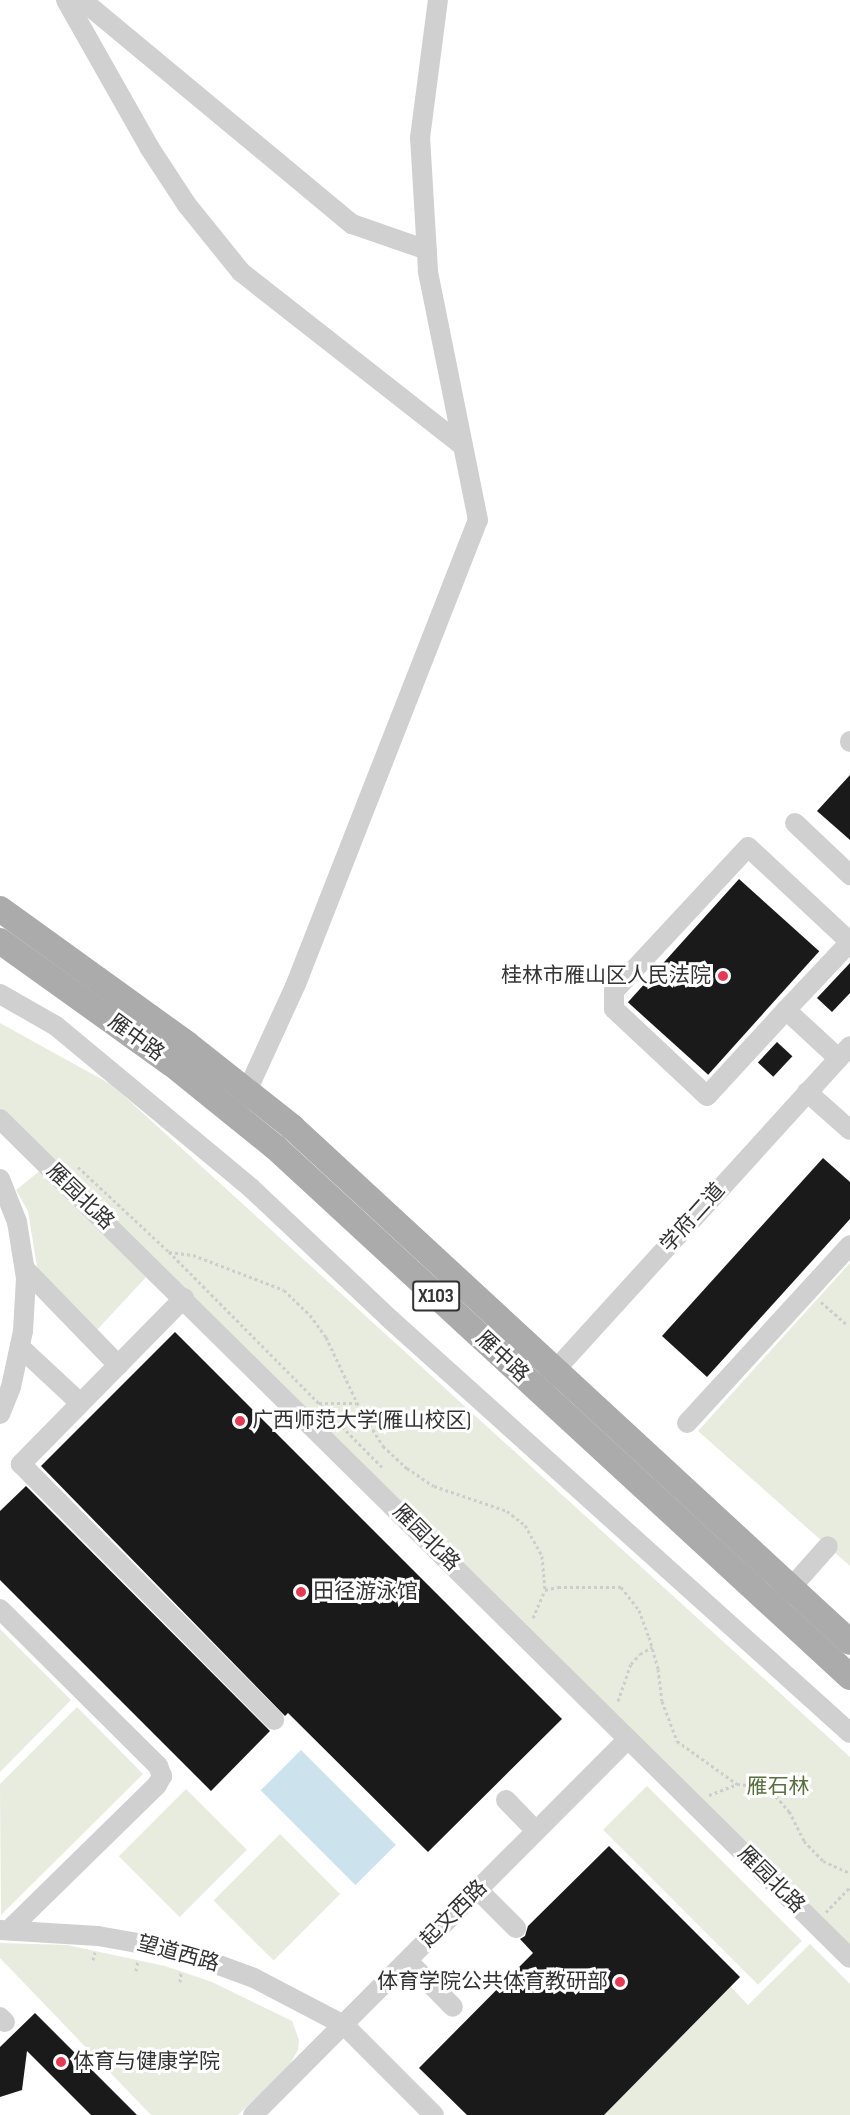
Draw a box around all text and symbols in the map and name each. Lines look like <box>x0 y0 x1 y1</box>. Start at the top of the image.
place label: 桂林市雁山区人民法院 <box>501 963 711 989</box>
marker: 桂林市雁山区人民法院 <box>716 969 730 983</box>
street label: 雁中路 <box>103 1009 169 1067</box>
street label: 雁园北路 <box>41 1159 119 1235</box>
street label: 学府二道 <box>656 1178 730 1258</box>
road number: X103 <box>412 1279 460 1313</box>
street label: 雁中路 <box>470 1326 534 1388</box>
place label: 广西师范大学(雁山校区) <box>252 1408 471 1434</box>
marker: 广西师范大学(雁山校区) <box>233 1414 247 1428</box>
street label: 雁园北路 <box>387 1499 465 1577</box>
place label: 田径游泳馆 <box>313 1579 418 1605</box>
marker: 田径游泳馆 <box>294 1585 308 1599</box>
park label: 雁石林 <box>747 1774 809 1800</box>
street label: 雁园北路 <box>732 1841 810 1919</box>
street label: 起文西路 <box>415 1875 493 1953</box>
street label: 望道西路 <box>134 1931 222 1977</box>
place label: 体育学院公共体育教研部 <box>377 1969 608 1995</box>
marker: 体育学院公共体育教研部 <box>613 1975 627 1989</box>
place label: 体育与健康学院 <box>73 2049 220 2075</box>
marker: 体育与健康学院 <box>54 2055 68 2069</box>

